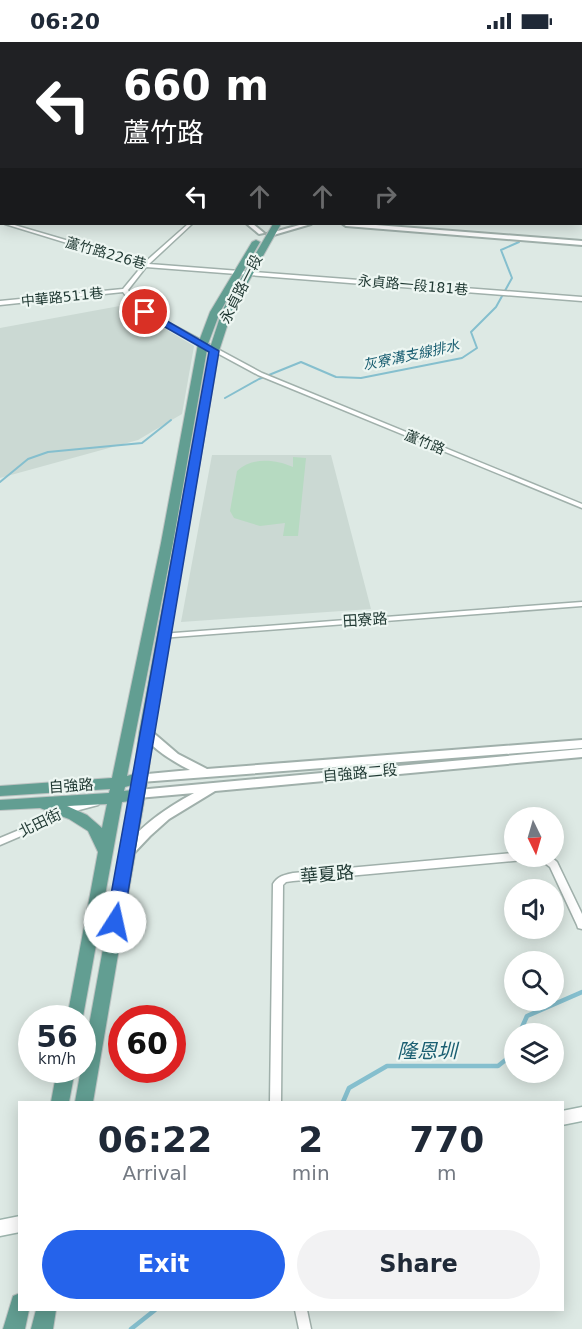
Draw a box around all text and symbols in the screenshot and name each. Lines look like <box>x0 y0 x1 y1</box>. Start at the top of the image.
text: 06:20 <box>30 9 100 34</box>
text: 660 m <box>123 61 269 110</box>
icon: left <box>24 66 102 144</box>
text: 蘆竹路 <box>123 117 204 148</box>
icon: left <box>180 180 213 213</box>
icon: ahead <box>243 180 276 213</box>
icon: ahead <box>306 180 339 213</box>
icon: right <box>369 180 402 213</box>
street label: 蘆竹路226巷 <box>64 234 148 272</box>
street label: 永貞路一段 <box>216 251 266 327</box>
street label: 永貞路一段181巷 <box>357 272 469 298</box>
street label: 中華路511巷 <box>20 285 104 309</box>
pin <box>119 286 170 337</box>
icon: arrive <box>128 295 161 328</box>
water label: 灰寮溝支線排水 <box>361 337 462 373</box>
street label: 蘆竹路 <box>403 427 447 457</box>
street label: 田寮路 <box>342 609 388 631</box>
street label: 自強路二段 <box>322 761 398 785</box>
street label: 自強路 <box>48 775 94 797</box>
street label: 北田街 <box>16 805 64 841</box>
north arrow <box>504 807 564 867</box>
map controls <box>504 807 564 1083</box>
street label: 華夏路 <box>299 861 355 887</box>
button: sound <box>504 879 564 939</box>
position arrow <box>83 890 147 954</box>
button: search <box>504 951 564 1011</box>
speed limit sign: 60 <box>108 1005 186 1083</box>
text: 56 <box>36 1019 78 1054</box>
button: layers <box>504 1023 564 1083</box>
water label: 隆恩圳 <box>397 1039 460 1063</box>
text: km/h <box>38 1050 76 1068</box>
text: 06:22 <box>98 1119 212 1160</box>
text: 2 <box>298 1119 323 1160</box>
text: 770 <box>409 1119 484 1160</box>
text: Arrival <box>122 1161 187 1185</box>
text: min <box>292 1161 330 1185</box>
text: m <box>437 1161 457 1185</box>
button: Exit <box>42 1230 285 1299</box>
button: Share <box>297 1230 540 1299</box>

